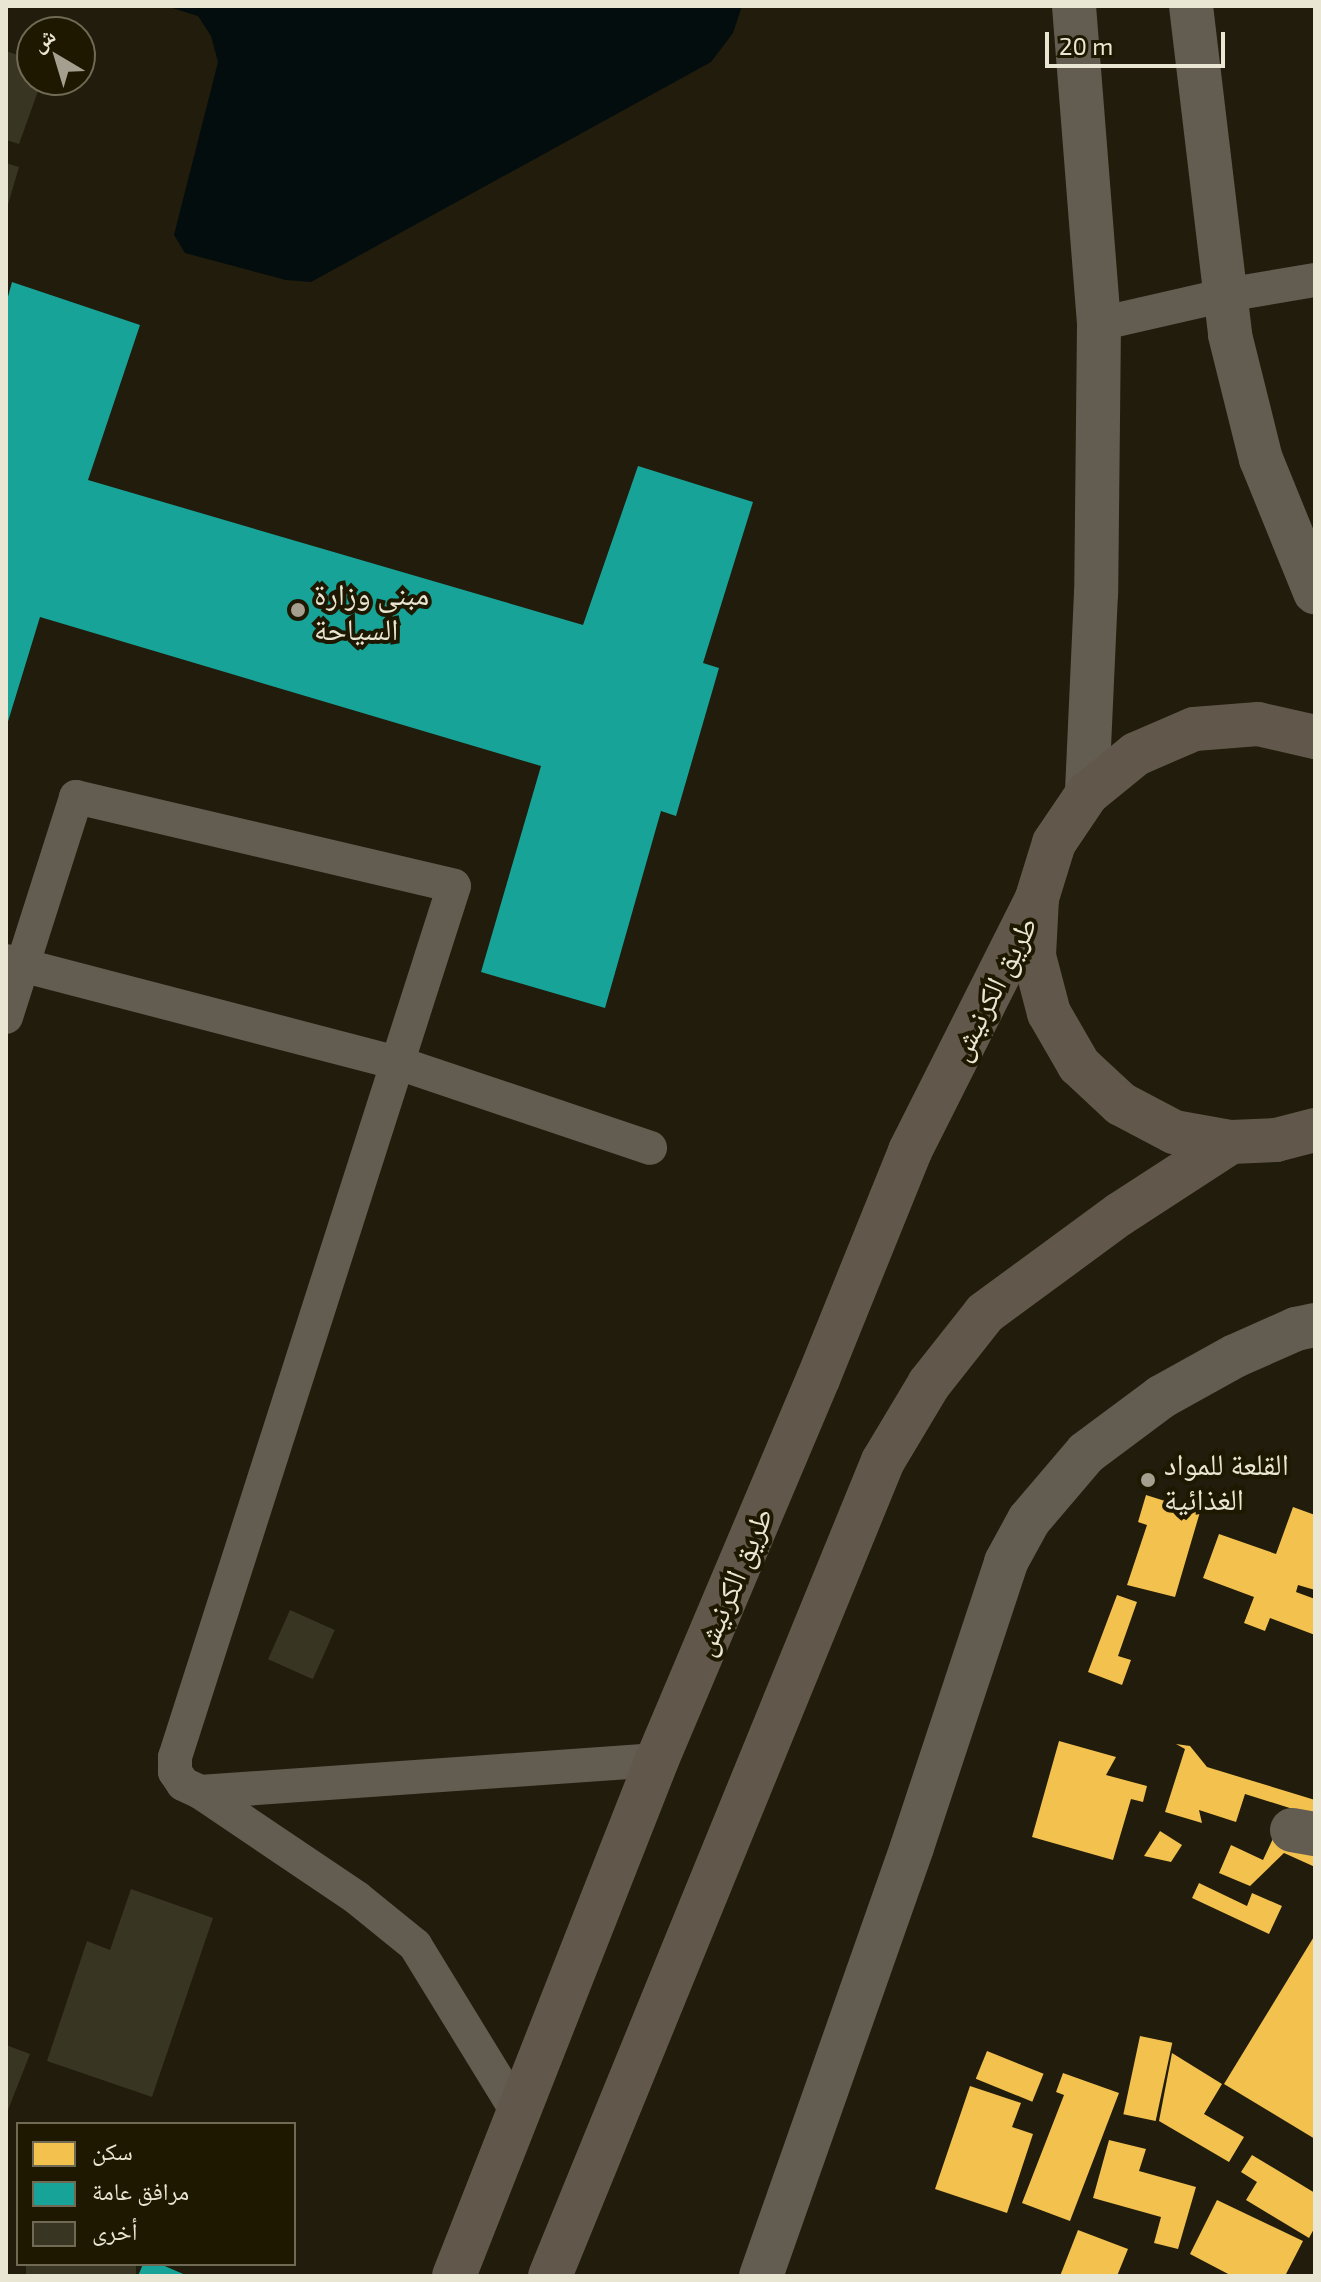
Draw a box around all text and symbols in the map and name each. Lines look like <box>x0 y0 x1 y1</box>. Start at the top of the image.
north arrow <box>16 16 96 96</box>
scale bar <box>1049 16 1229 66</box>
text: ش <box>25 21 60 56</box>
text: 20 m <box>1059 31 1113 60</box>
place label: مبنى وزارة السياحة <box>314 575 429 646</box>
marker: مبنى وزارة السياحة <box>289 601 307 619</box>
street label: طريق الكرنيش <box>940 910 1044 1066</box>
place label: القلعة للمواد الغذائية <box>1164 1445 1289 1516</box>
marker: القلعة للمواد الغذائية <box>1139 1471 1157 1489</box>
street label: طريق الكرنيش <box>685 1502 779 1660</box>
legend <box>16 2122 296 2266</box>
text: سكن <box>92 2136 133 2165</box>
text: مرافق عامة <box>92 2176 189 2205</box>
text: أخرى <box>92 2216 138 2245</box>

